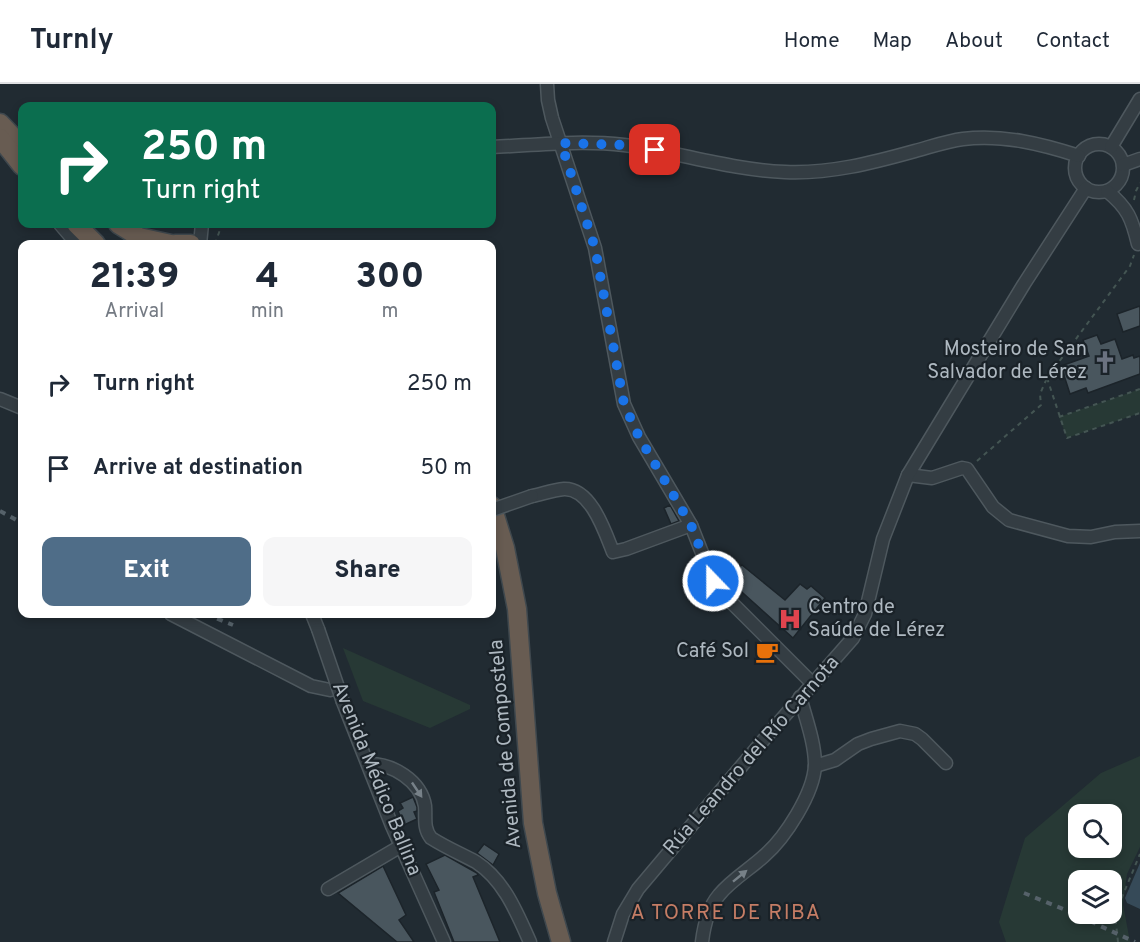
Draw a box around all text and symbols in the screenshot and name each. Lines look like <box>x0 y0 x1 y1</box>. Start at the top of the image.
text: Turnly <box>30 23 114 59</box>
text: Home <box>784 28 840 55</box>
text: Map <box>873 28 912 55</box>
text: About <box>945 28 1003 55</box>
text: Contact <box>1036 28 1110 55</box>
text: 250 m <box>141 122 267 175</box>
pin <box>629 124 680 175</box>
icon: right <box>42 126 120 204</box>
icon: arrive <box>638 133 671 166</box>
text: Turn right <box>141 174 260 208</box>
text: 21:39 <box>89 255 179 301</box>
text: 4 <box>256 255 279 301</box>
text: 300 <box>356 255 424 301</box>
text: Arrival <box>105 299 164 325</box>
text: min <box>251 299 284 325</box>
text: m <box>382 299 398 325</box>
place label: Mosteiro de San Salvador de Lérez <box>927 337 1087 386</box>
church icon: Mosteiro de San Salvador de Lérez <box>1092 349 1118 375</box>
icon: right <box>42 368 75 401</box>
text: Turn right <box>93 371 195 398</box>
text: 250 m <box>407 371 472 398</box>
icon: arrive <box>42 452 75 485</box>
text: Arrive at destination <box>93 455 303 482</box>
text: 50 m <box>420 455 472 482</box>
button: Exit <box>42 537 251 606</box>
button: Share <box>263 537 472 606</box>
position arrow <box>681 549 745 613</box>
place label: Centro de Saúde de Lérez <box>808 595 945 644</box>
hospital icon: Centro de Saúde de Lérez <box>777 606 803 632</box>
street label: Avenida de Compostela <box>484 638 528 850</box>
place label: Café Sol <box>676 639 749 665</box>
cafe icon: Café Sol <box>754 639 780 665</box>
street label: Rúa Leandro del Río Carnota <box>658 651 846 861</box>
street label: Avenida Médico Ballina <box>325 678 427 880</box>
one-way arrow <box>411 782 423 798</box>
map controls <box>1068 804 1122 924</box>
button: search <box>1068 804 1122 858</box>
one-way arrow <box>732 869 748 882</box>
button: layers <box>1068 870 1122 924</box>
district label: A TORRE DE RIBA <box>631 900 821 927</box>

